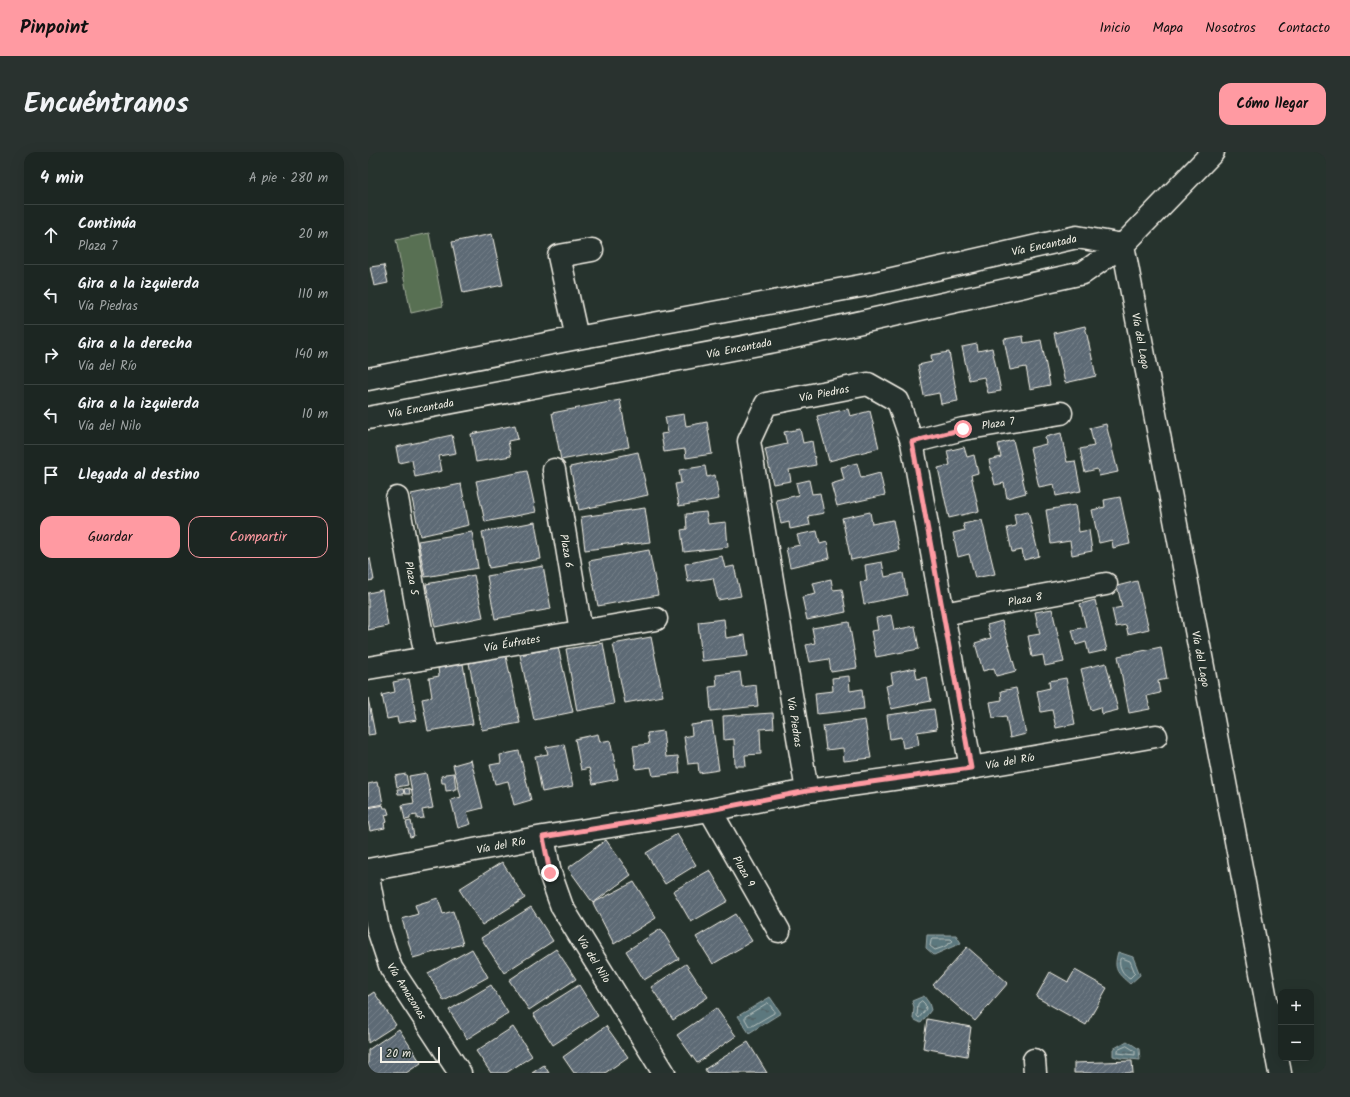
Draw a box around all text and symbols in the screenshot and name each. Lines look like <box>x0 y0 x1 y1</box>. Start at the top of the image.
text: Pinpoint <box>20 13 89 43</box>
text: Inicio <box>1099 17 1130 39</box>
text: Mapa <box>1152 17 1183 39</box>
text: Nosotros <box>1205 17 1256 39</box>
text: Contacto <box>1278 17 1330 39</box>
text: Encuéntranos <box>24 82 189 127</box>
button: Cómo llegar <box>1219 83 1326 125</box>
text: 4 min <box>40 165 84 192</box>
text: A pie · 280 m <box>249 168 328 189</box>
text: Continúa <box>78 212 136 236</box>
icon: ahead <box>40 224 62 246</box>
text: 20 m <box>298 224 328 245</box>
street label: Vía Encantada <box>1010 230 1079 262</box>
text: Plaza 7 <box>78 236 117 257</box>
text: Gira a la izquierda <box>78 272 199 296</box>
icon: left <box>40 284 62 306</box>
text: 110 m <box>298 284 328 305</box>
text: Vía Piedras <box>78 296 138 317</box>
street label: Vía del Lago <box>1126 312 1154 371</box>
text: Gira a la derecha <box>78 332 192 356</box>
street label: Vía Encantada <box>705 334 773 364</box>
icon: right <box>40 344 62 366</box>
text: 140 m <box>295 344 328 365</box>
text: Vía del Río <box>78 356 137 377</box>
street label: Vía Piedras <box>798 380 851 408</box>
text: Gira a la izquierda <box>78 392 199 416</box>
street label: Vía Encantada <box>387 394 455 424</box>
icon: left <box>40 404 62 426</box>
text: 10 m <box>302 404 328 425</box>
street label: Plaza 7 <box>980 412 1017 435</box>
text: Vía del Nilo <box>78 416 141 437</box>
route start <box>954 420 972 438</box>
text: Llegada al destino <box>78 463 200 487</box>
icon: arrive <box>40 464 62 486</box>
button: Guardar <box>40 516 180 558</box>
button: Compartir <box>188 516 328 558</box>
street label: Plaza 6 <box>554 533 578 570</box>
street label: Plaza 5 <box>399 560 423 598</box>
street label: Plaza 8 <box>1006 588 1044 612</box>
street label: Vía Éufrates <box>483 630 542 658</box>
street label: Vía del Lago <box>1186 630 1214 689</box>
street label: Vía Piedras <box>781 696 807 749</box>
street label: Vía del Río <box>984 749 1036 775</box>
street label: Vía del Río <box>475 832 527 860</box>
street label: Plaza 9 <box>727 852 760 891</box>
route end <box>541 864 559 882</box>
street label: Vía del Nilo <box>571 932 615 987</box>
street label: Vía Amazonas <box>382 960 431 1024</box>
map controls <box>1278 989 1314 1061</box>
button: + <box>1278 989 1314 1025</box>
button: − <box>1278 1025 1314 1061</box>
scale bar <box>380 1045 440 1064</box>
text: 20 m <box>386 1045 411 1063</box>

